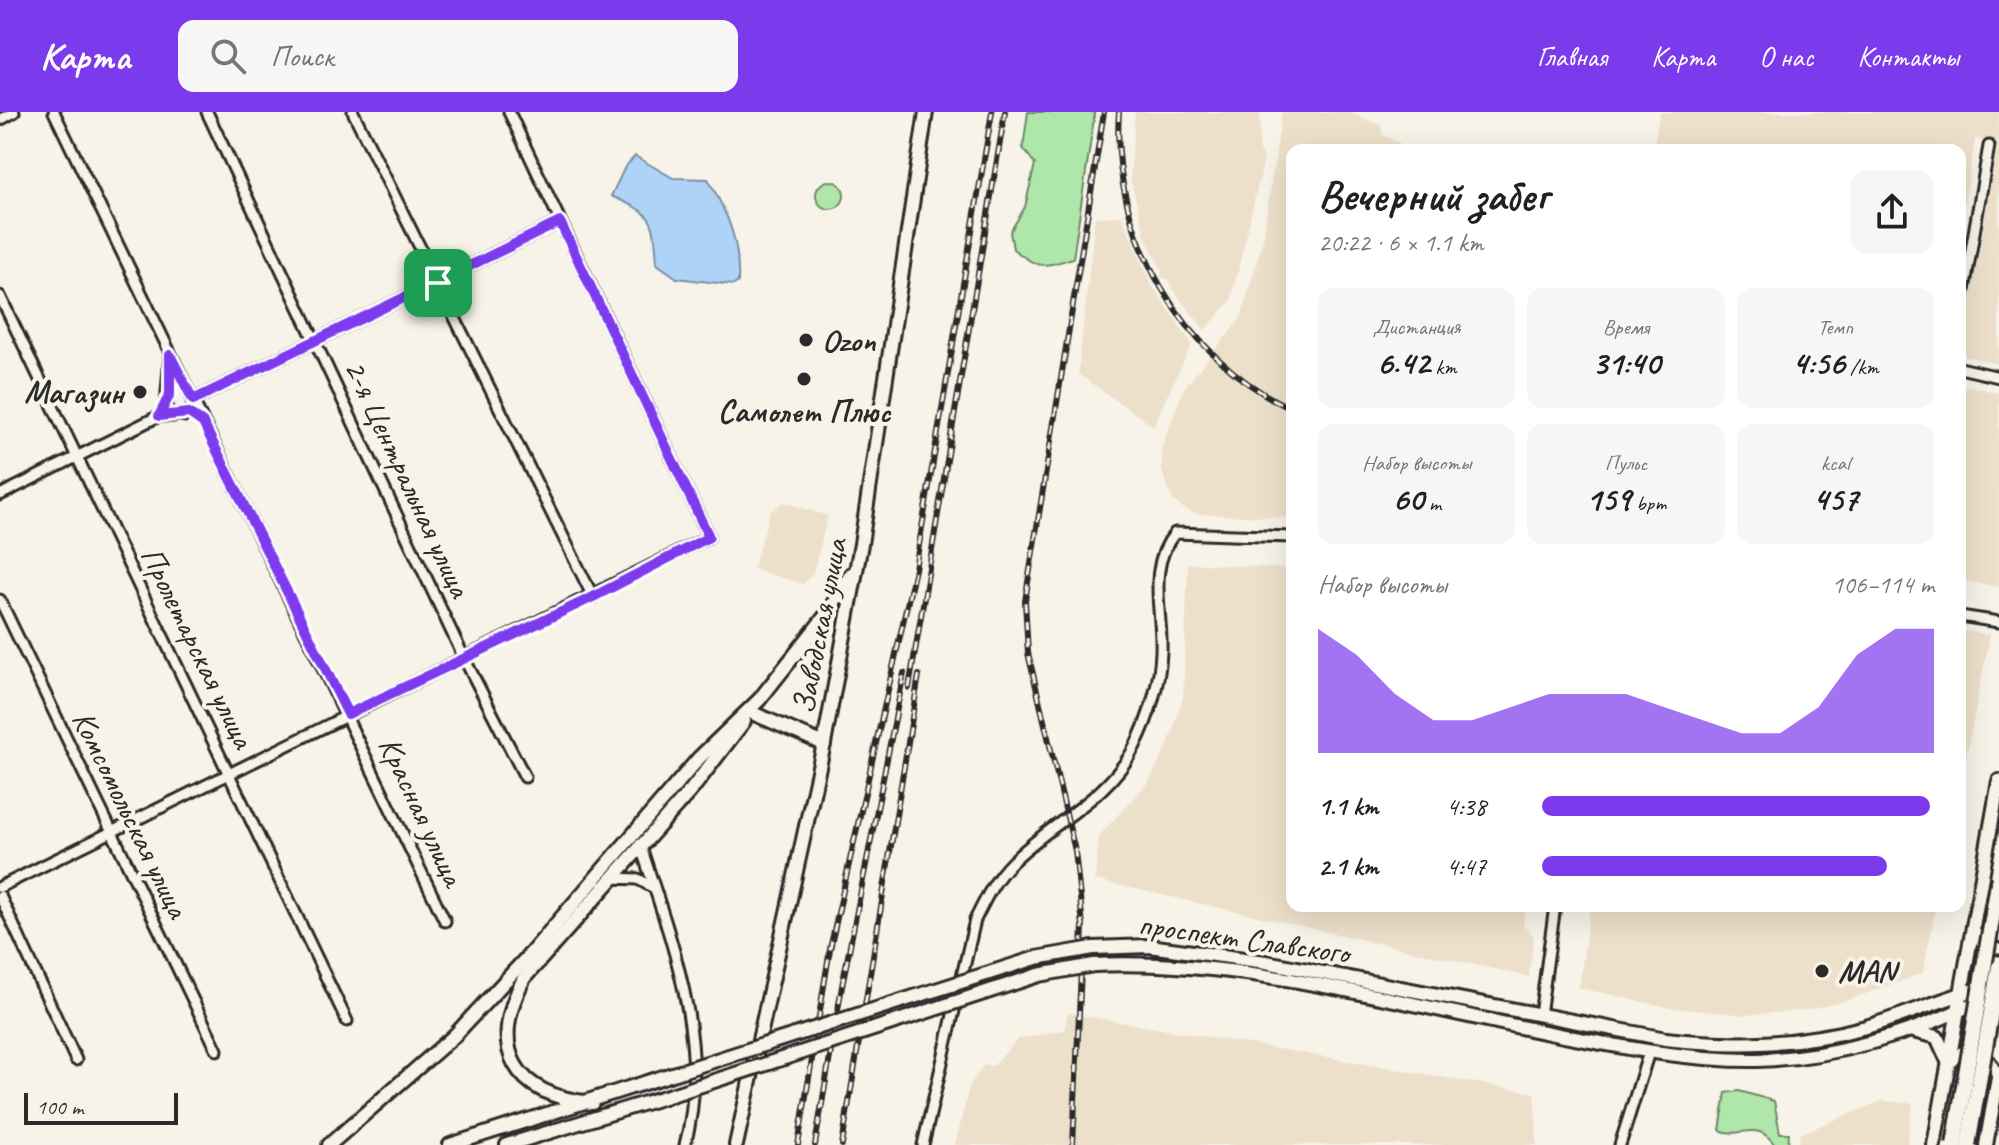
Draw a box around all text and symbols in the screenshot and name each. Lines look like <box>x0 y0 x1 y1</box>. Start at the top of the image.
search box <box>178 20 738 92</box>
text: Карта <box>40 33 130 80</box>
icon: search <box>206 34 250 78</box>
text: Поиск <box>270 37 334 75</box>
text: Главная <box>1537 39 1607 74</box>
text: Карта <box>1651 39 1715 74</box>
text: О нас <box>1759 39 1813 74</box>
text: Контакты <box>1857 39 1959 74</box>
text: Вечерний забег <box>1318 168 1548 223</box>
button: share <box>1850 170 1934 254</box>
text: 20:22 · 6 × 1.1 km <box>1318 226 1484 259</box>
pin <box>404 249 472 317</box>
icon: arrive <box>416 261 460 305</box>
text: Дистанция <box>1373 313 1461 341</box>
text: Время <box>1603 313 1649 341</box>
text: Темп <box>1818 313 1853 341</box>
place label: Ozon <box>822 320 877 361</box>
marker: Ozon <box>797 331 815 349</box>
text: 6.42 <box>1377 341 1430 384</box>
text: 31:40 <box>1592 341 1660 384</box>
text: 4:56 <box>1792 341 1845 384</box>
street label: 2-я Центральная улица <box>335 353 481 605</box>
text: km <box>1430 353 1457 381</box>
text: /km <box>1845 353 1879 381</box>
marker: Самолет Плюс <box>795 370 813 388</box>
place label: Магазин <box>24 372 126 413</box>
marker: Магазин <box>131 383 149 401</box>
place label: Самолет Плюс <box>718 391 892 432</box>
text: Набор высоты <box>1362 449 1471 477</box>
text: Пульс <box>1605 449 1647 477</box>
text: kcal <box>1821 449 1850 477</box>
text: 60 <box>1392 477 1424 520</box>
text: 159 <box>1586 477 1631 520</box>
text: 457 <box>1813 477 1858 520</box>
text: m <box>1424 489 1441 517</box>
text: bpm <box>1631 489 1666 517</box>
street label: Заводская улица <box>782 533 857 717</box>
street label: Пролетарская улица <box>131 540 265 756</box>
text: Набор высоты <box>1318 568 1447 601</box>
text: 106–114 m <box>1831 568 1934 601</box>
street label: Комсомольская улица <box>63 704 199 926</box>
street label: Красная улица <box>369 730 475 895</box>
text: 1.1 km <box>1318 790 1378 823</box>
text: 4:38 <box>1446 790 1486 823</box>
text: 2.1 km <box>1318 850 1378 883</box>
text: 4:47 <box>1446 850 1486 883</box>
street label: проспект Славского <box>1136 903 1356 974</box>
place label: MAN <box>1838 951 1900 992</box>
marker: MAN <box>1813 962 1831 980</box>
scale bar <box>24 1089 178 1125</box>
text: 100 m <box>36 1093 83 1121</box>

